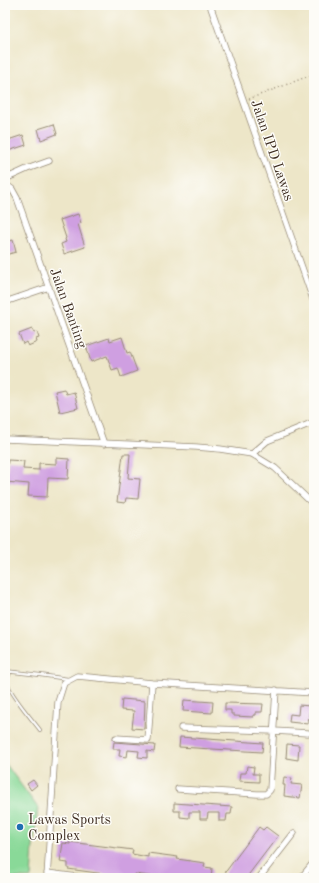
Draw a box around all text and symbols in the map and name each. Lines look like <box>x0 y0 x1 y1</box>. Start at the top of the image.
street label: Jalan IPD Lawas <box>248 98 296 203</box>
street label: Jalan Banting <box>47 266 89 351</box>
place label: Lawas Sports Complex <box>28 813 111 843</box>
marker: Lawas Sports Complex <box>15 822 25 832</box>

